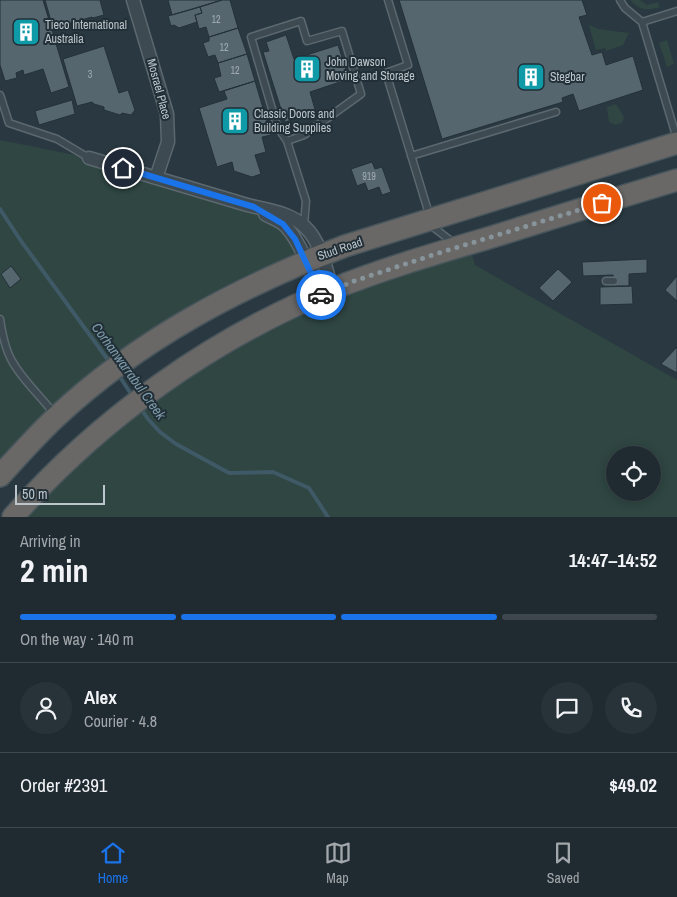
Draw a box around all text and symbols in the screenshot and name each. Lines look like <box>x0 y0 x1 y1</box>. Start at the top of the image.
house number: 12 <box>211 13 221 26</box>
building icon: Tieco International Australia <box>11 17 41 47</box>
place label: Tieco International Australia <box>44 17 127 47</box>
house number: 12 <box>219 41 229 54</box>
building icon: John Dawson Moving and Storage <box>292 54 322 84</box>
place label: John Dawson Moving and Storage <box>326 54 415 84</box>
street label: Mosrael Place <box>143 57 175 121</box>
building icon: Stegbar <box>516 62 546 92</box>
house number: 12 <box>230 64 240 77</box>
house number: 3 <box>88 68 93 81</box>
place label: Stegbar <box>550 69 585 85</box>
building icon: Classic Doors and Building Supplies <box>220 106 250 136</box>
place label: Classic Doors and Building Supplies <box>254 106 334 136</box>
pin <box>102 147 144 189</box>
icon: home <box>109 154 137 182</box>
house number: 919 <box>362 170 376 183</box>
pin <box>581 182 623 224</box>
icon: bag <box>588 189 616 217</box>
street label: Stud Road <box>315 234 365 264</box>
courier <box>296 270 346 320</box>
icon: car <box>307 281 335 309</box>
water label: Corhanwarrabul Creek <box>88 319 171 424</box>
map controls <box>606 446 661 501</box>
button: locate <box>606 446 661 501</box>
scale bar <box>15 482 105 505</box>
text: 50 m <box>22 485 48 503</box>
text: Arriving in <box>20 530 81 552</box>
text: 14:47–14:52 <box>569 547 657 573</box>
text: 2 min <box>20 549 89 592</box>
text: On the way · 140 m <box>20 628 134 650</box>
button: person <box>20 682 72 734</box>
button: chat <box>541 682 593 734</box>
button: phone <box>605 682 657 734</box>
text: Alex <box>84 684 117 710</box>
text: Courier · 4.8 <box>84 710 157 732</box>
text: Order #2391 <box>20 772 107 798</box>
text: $49.02 <box>609 772 657 798</box>
tab: Home <box>98 839 128 887</box>
tab: Map <box>324 839 352 887</box>
tab: Saved <box>547 839 579 887</box>

